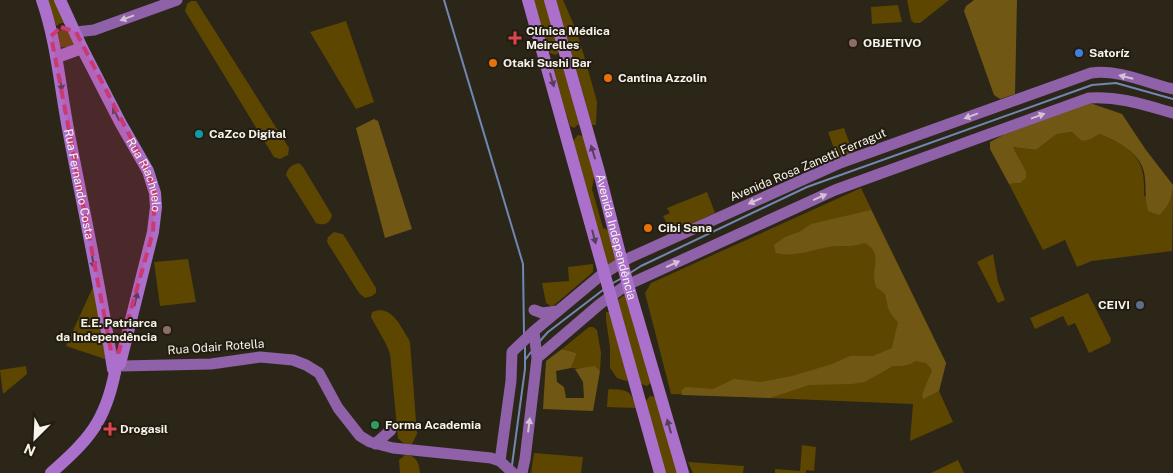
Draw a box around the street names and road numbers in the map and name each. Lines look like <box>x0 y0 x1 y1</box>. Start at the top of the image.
street label: Avenida Rosa Zanetti Ferragut <box>728 126 889 204</box>
street label: Rua Fernando Costa <box>61 128 97 241</box>
street label: Rua Riachuelo <box>123 135 163 213</box>
street label: Avenida Independência <box>593 173 639 302</box>
street label: Rua Odair Rotella <box>167 337 265 357</box>

